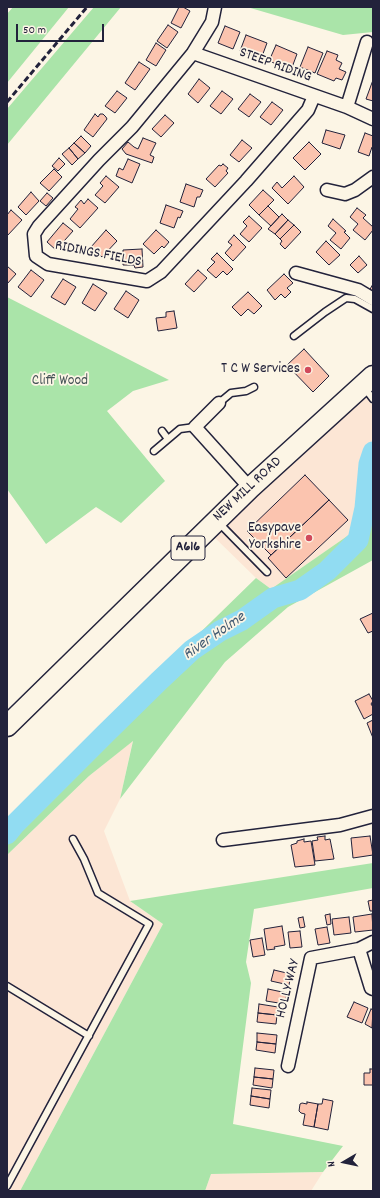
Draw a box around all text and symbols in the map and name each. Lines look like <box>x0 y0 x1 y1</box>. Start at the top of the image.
scale bar <box>18 16 106 42</box>
text: 50 m <box>23 22 46 39</box>
street label: STEEP RIDING <box>236 45 314 87</box>
street label: RIDINGS FIELDS <box>53 238 143 272</box>
place label: T C W Services <box>221 361 300 379</box>
marker: T C W Services <box>303 365 313 375</box>
park label: Cliff Wood <box>32 373 88 391</box>
street label: NEW MILL ROAD <box>210 454 286 526</box>
place label: Easypave Yorkshire <box>248 520 301 555</box>
marker: Easypave Yorkshire <box>304 533 314 543</box>
road number: A616 <box>171 536 205 560</box>
water label: River Holme <box>180 609 250 665</box>
street label: HOLLY WAY <box>273 958 305 1020</box>
north arrow <box>324 1142 364 1182</box>
text: N <box>324 1160 340 1168</box>

